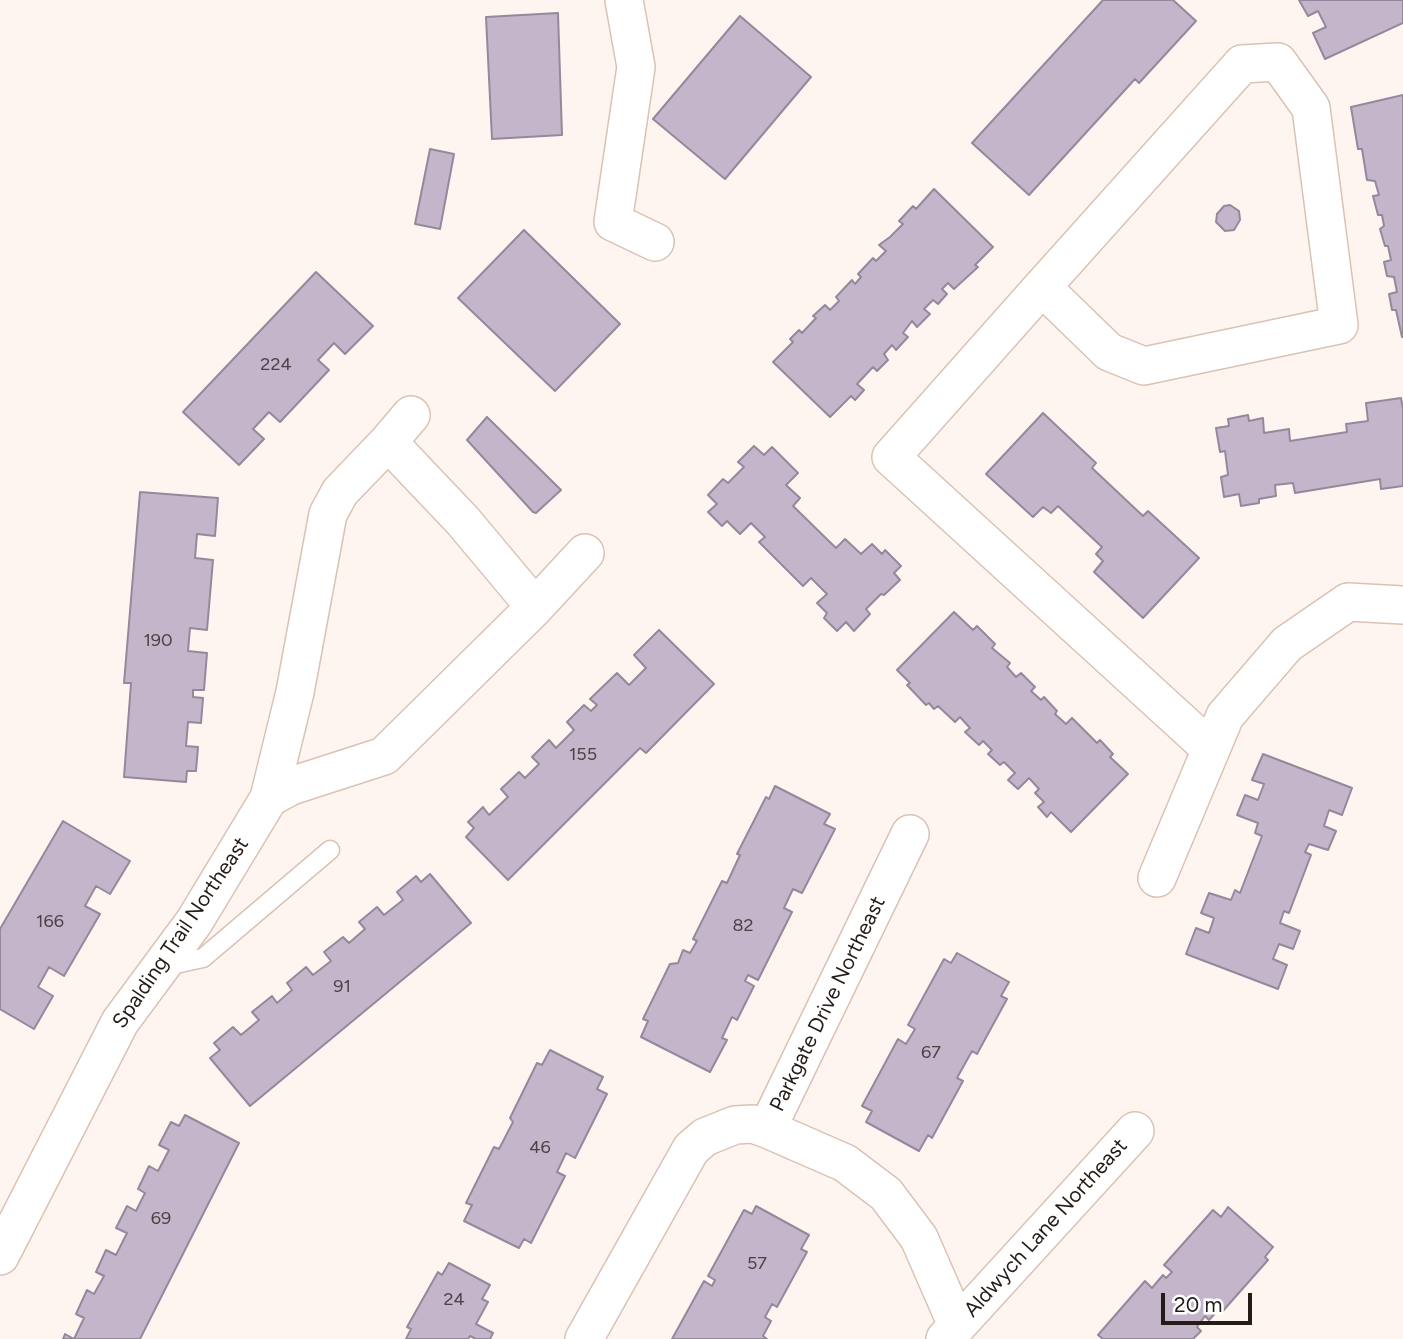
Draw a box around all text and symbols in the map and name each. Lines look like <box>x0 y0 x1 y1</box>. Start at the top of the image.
house number: 224 <box>260 354 292 376</box>
house number: 190 <box>143 630 173 652</box>
house number: 155 <box>569 744 597 766</box>
street label: Spalding Trail Northeast <box>108 833 254 1033</box>
street label: Parkgate Drive Northeast <box>765 892 891 1116</box>
house number: 166 <box>36 911 64 933</box>
house number: 82 <box>732 915 754 937</box>
house number: 91 <box>333 976 351 998</box>
house number: 67 <box>921 1042 941 1064</box>
street label: Aldwych Lane Northeast <box>959 1133 1133 1323</box>
house number: 46 <box>529 1137 551 1159</box>
house number: 69 <box>151 1208 171 1230</box>
house number: 57 <box>747 1253 767 1275</box>
scale bar <box>1165 1280 1256 1324</box>
house number: 24 <box>443 1289 465 1311</box>
text: 20 m <box>1174 1292 1222 1317</box>

